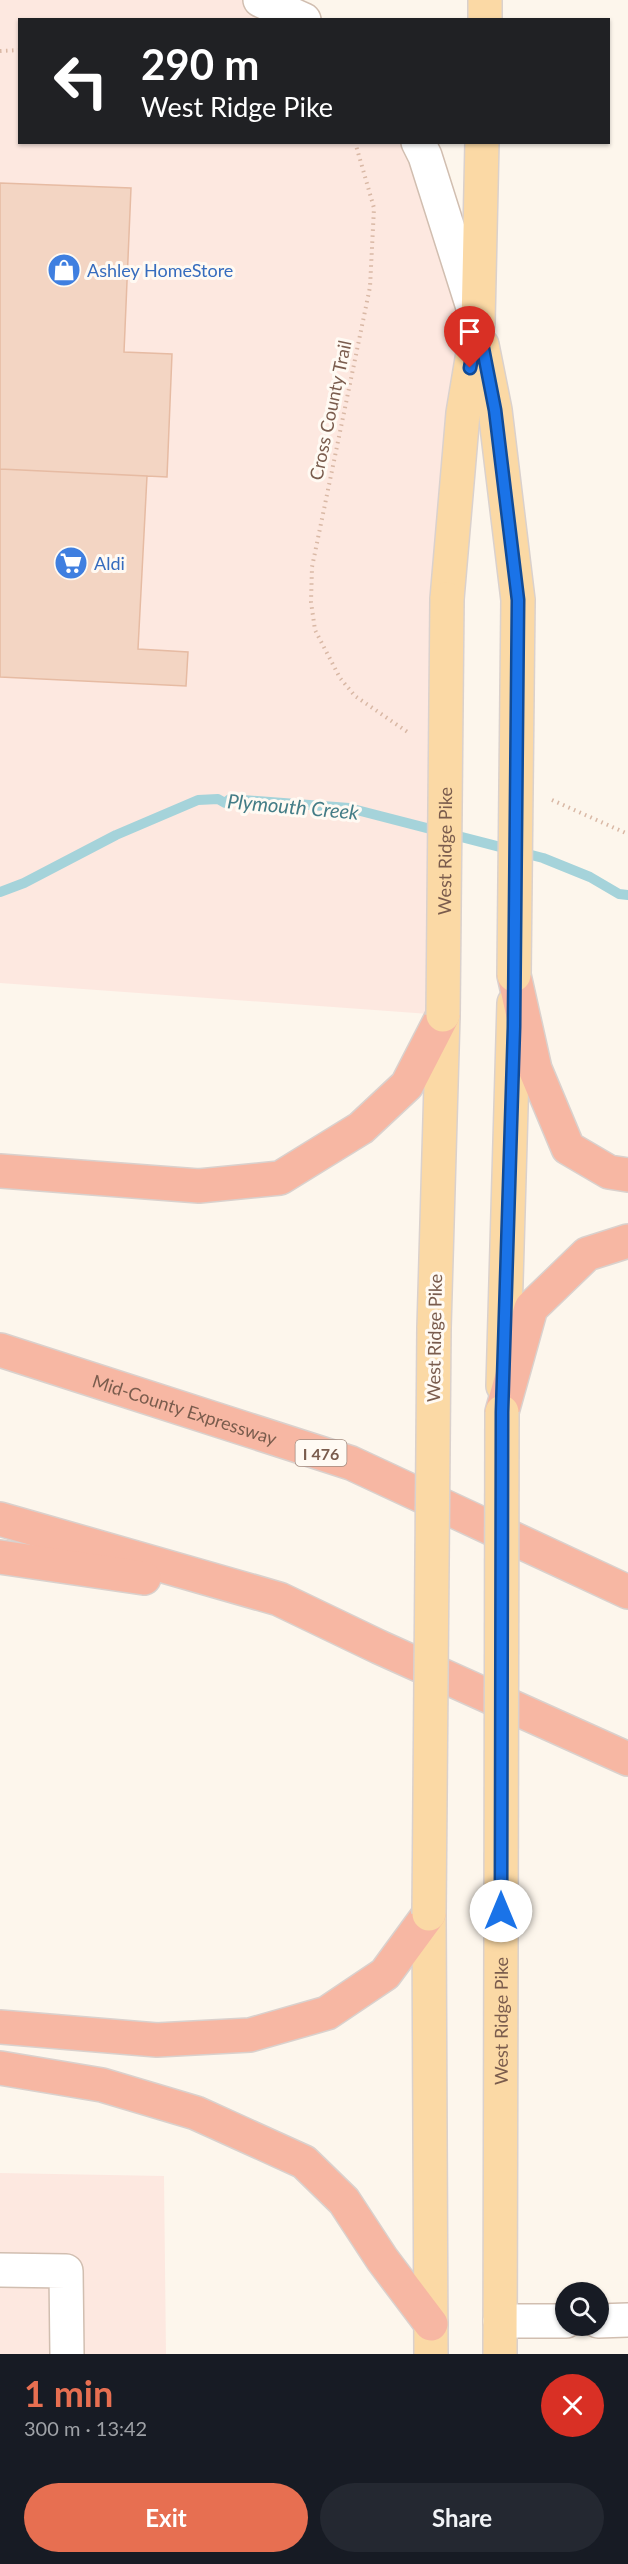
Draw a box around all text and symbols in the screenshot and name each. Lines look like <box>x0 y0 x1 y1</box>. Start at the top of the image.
text: 290 m <box>141 39 259 89</box>
icon: left <box>42 42 120 120</box>
text: West Ridge Pike <box>141 90 333 123</box>
shop icon: Ashley HomeStore <box>46 252 82 288</box>
place label: Ashley HomeStore <box>87 259 233 281</box>
pin <box>444 306 495 368</box>
icon: arrive <box>453 315 486 348</box>
street label: Cross County Trail <box>304 338 356 482</box>
supermarket icon: Aldi <box>53 545 89 581</box>
place label: Aldi <box>94 552 125 574</box>
street label: West Ridge Pike <box>433 787 456 915</box>
water label: Plymouth Creek <box>226 788 360 824</box>
street label: West Ridge Pike <box>422 1274 446 1402</box>
street label: Mid-County Expressway <box>90 1369 280 1450</box>
road number: I 476 <box>296 1440 346 1466</box>
position arrow <box>469 1879 533 1943</box>
street label: West Ridge Pike <box>490 1957 512 2085</box>
map controls <box>555 2282 609 2336</box>
button: search <box>555 2282 609 2336</box>
text: 1 min <box>24 2371 113 2415</box>
button: close <box>541 2374 604 2437</box>
text: 300 m · 13:42 <box>24 2416 147 2440</box>
button: Exit <box>24 2483 308 2552</box>
button: Share <box>320 2483 604 2552</box>

